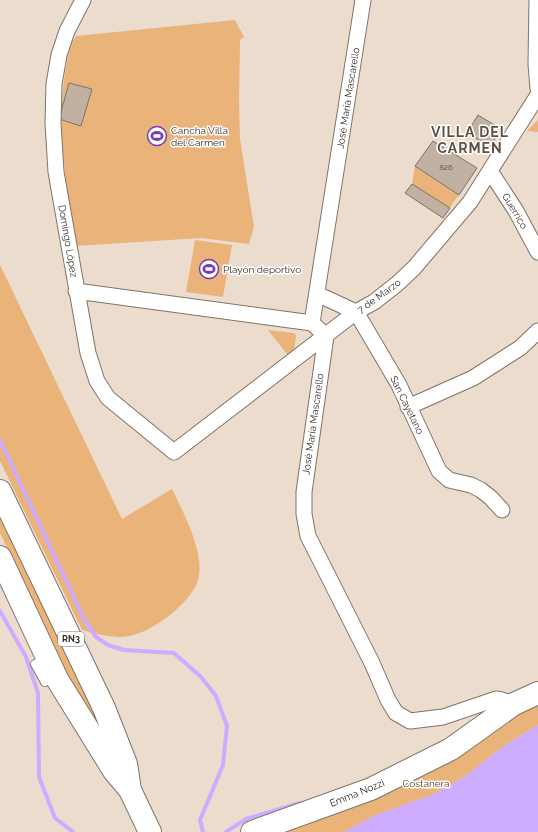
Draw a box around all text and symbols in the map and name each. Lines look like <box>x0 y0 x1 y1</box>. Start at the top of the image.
street label: José María Mascarello <box>335 47 361 149</box>
district label: VILLA DEL CARMEN <box>431 124 509 156</box>
sports icon: Cancha Villa del Carmen <box>146 125 168 147</box>
place label: Cancha Villa del Carmen <box>171 125 228 148</box>
house number: 826 <box>439 162 453 172</box>
street label: Guerrico <box>500 191 530 231</box>
street label: Domingo López <box>56 204 80 278</box>
sports icon: Playón deportivo <box>198 258 220 280</box>
place label: Playón deportivo <box>223 264 301 275</box>
street label: 7 de Marzo <box>355 277 403 315</box>
street label: José María Mascarello <box>300 373 326 475</box>
street label: San Cayetano <box>388 374 426 436</box>
road number: RN3 <box>58 632 84 646</box>
street label: Emma Nozzi <box>328 777 386 809</box>
park label: Costanera <box>402 778 450 789</box>

